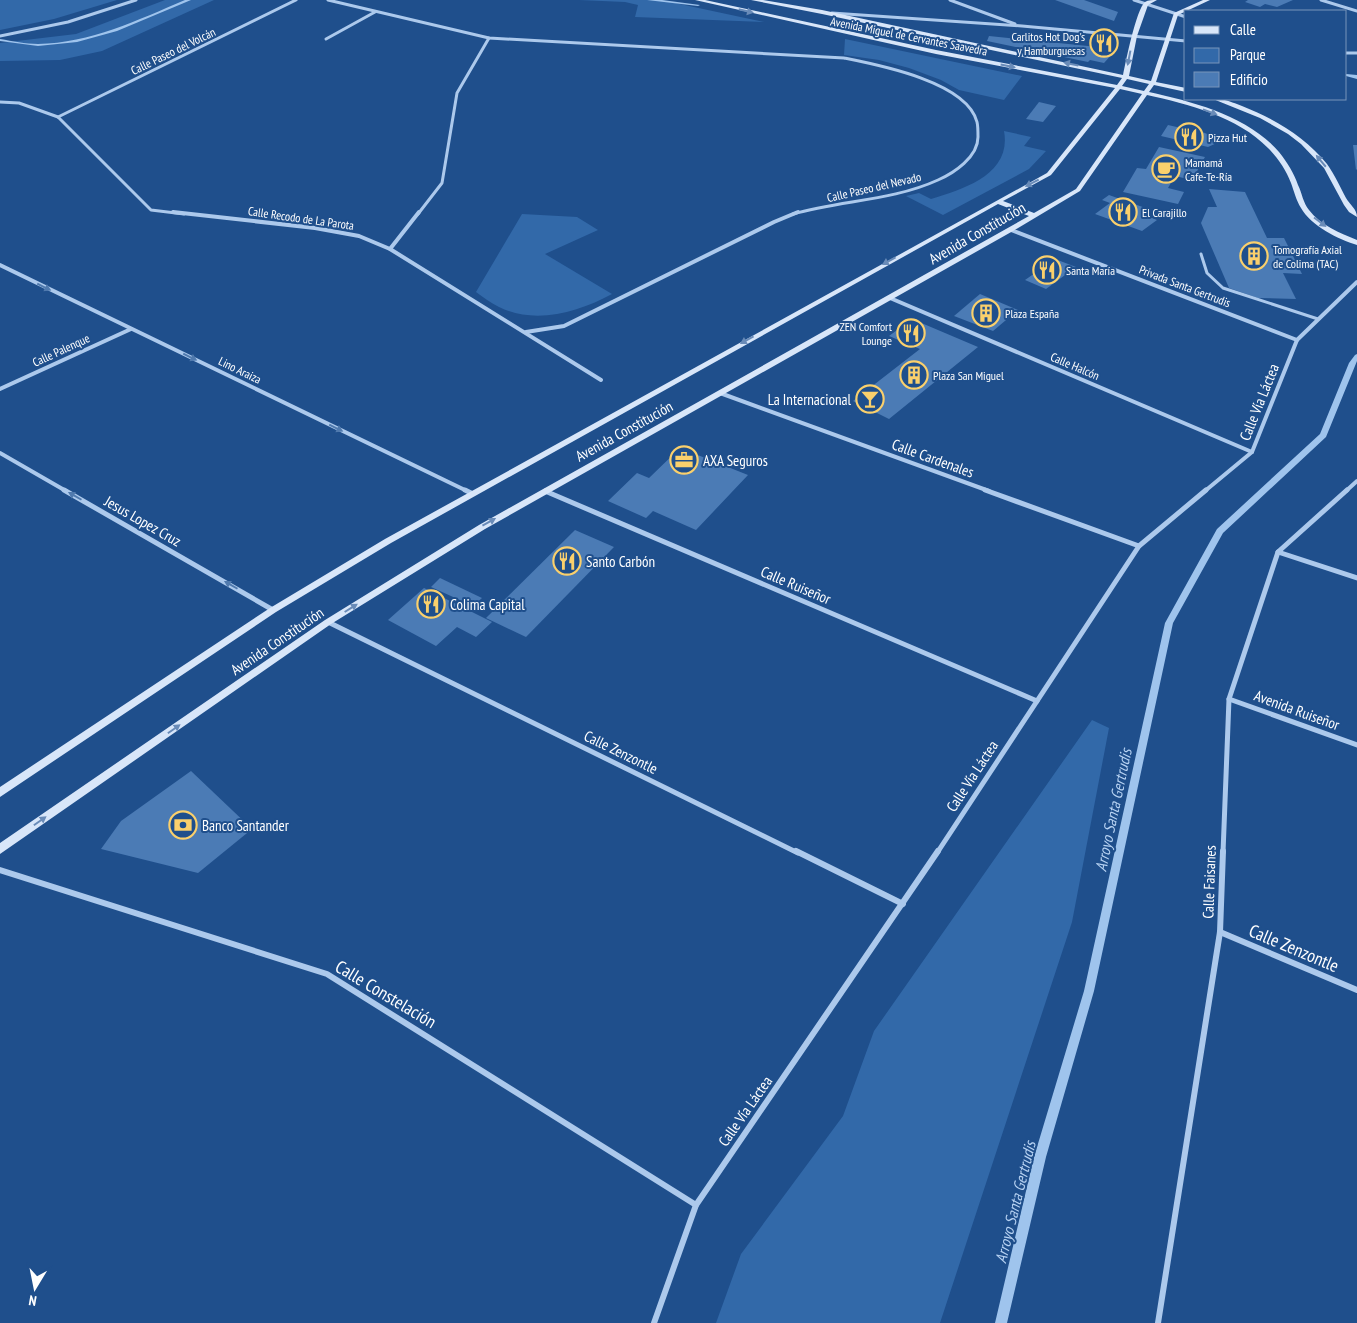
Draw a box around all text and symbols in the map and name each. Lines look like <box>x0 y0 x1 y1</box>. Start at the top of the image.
one-way arrow <box>738 7 753 15</box>
legend <box>1184 10 1347 100</box>
street label: Avenida Miguel de Cervantes Saavedra <box>829 13 989 59</box>
text: Calle <box>1230 20 1256 39</box>
street label: Calle Paseo del Volcán <box>128 24 218 78</box>
restaurant icon: Carlitos Hot Dog's y Hamburguesas <box>1089 28 1119 58</box>
place label: Carlitos Hot Dog's y Hamburguesas <box>1011 29 1085 58</box>
text: Parque <box>1230 45 1266 64</box>
one-way arrow <box>1125 50 1133 66</box>
one-way arrow <box>1063 60 1079 68</box>
one-way arrow <box>1000 62 1015 70</box>
text: Edificio <box>1230 70 1268 89</box>
one-way arrow <box>1202 109 1217 116</box>
restaurant icon: Pizza Hut <box>1174 122 1204 152</box>
place label: Pizza Hut <box>1208 130 1248 145</box>
cafe icon: Mamamá Cafe-Te-Ría <box>1151 154 1181 184</box>
one-way arrow <box>1315 154 1326 167</box>
place label: Mamamá Cafe-Te-Ría <box>1185 155 1232 184</box>
street label: Calle Paseo del Nevado <box>825 169 923 205</box>
one-way arrow <box>1025 179 1039 187</box>
restaurant icon: El Carajillo <box>1108 197 1138 227</box>
street label: Avenida Constitución <box>925 198 1029 268</box>
street label: Calle Recodo de La Parota <box>247 203 355 233</box>
place label: El Carajillo <box>1142 205 1187 220</box>
one-way arrow <box>1313 216 1326 227</box>
building icon: Tomografía Axial de Colima (TAC) <box>1239 241 1269 271</box>
place label: Tomografía Axial de Colima (TAC) <box>1273 242 1342 271</box>
restaurant icon: Santa María <box>1032 255 1062 285</box>
one-way arrow <box>882 257 897 265</box>
street label: Privada Santa Gertrudis <box>1137 262 1233 310</box>
place label: Santa María <box>1066 263 1115 278</box>
one-way arrow <box>37 283 51 291</box>
building icon: Plaza España <box>971 298 1001 328</box>
place label: Plaza España <box>1005 306 1059 321</box>
restaurant icon: ZEN Comfort Lounge <box>896 318 926 348</box>
place label: ZEN Comfort Lounge <box>839 319 893 348</box>
street label: Calle Palenque <box>30 330 92 370</box>
one-way arrow <box>740 336 755 344</box>
street label: Calle Halcón <box>1048 349 1102 383</box>
street label: Lino Araiza <box>216 353 264 387</box>
one-way arrow <box>183 354 197 362</box>
building icon: Plaza San Miguel <box>899 360 929 390</box>
street label: Calle Vía Láctea <box>1235 361 1283 443</box>
place label: Plaza San Miguel <box>933 368 1004 383</box>
bar icon: La Internacional <box>855 384 885 414</box>
place label: La Internacional <box>768 390 852 409</box>
street label: Avenida Constitución <box>572 396 676 466</box>
one-way arrow <box>329 424 344 432</box>
street label: Calle Cardenales <box>889 434 977 482</box>
office icon: AXA Seguros <box>669 445 699 475</box>
place label: AXA Seguros <box>703 451 768 470</box>
street label: Jesus Lopez Cruz <box>100 491 185 551</box>
one-way arrow <box>67 492 82 500</box>
one-way arrow <box>482 518 497 526</box>
restaurant icon: Santo Carbón <box>552 546 582 576</box>
place label: Santo Carbón <box>586 552 655 571</box>
street label: Calle Ruiseñor <box>758 562 835 609</box>
one-way arrow <box>224 581 237 590</box>
restaurant icon: Colima Capital <box>416 589 446 619</box>
place label: Colima Capital <box>450 595 525 614</box>
street label: Avenida Constitución <box>227 603 327 679</box>
one-way arrow <box>345 603 358 612</box>
street label: Avenida Ruiseñor <box>1252 686 1343 735</box>
one-way arrow <box>167 724 180 734</box>
street label: Calle Zenzontle <box>581 726 661 778</box>
street label: Calle Vía Láctea <box>942 737 1002 815</box>
water label: Arroyo Santa Gertrudis <box>1090 745 1136 873</box>
bank icon: Banco Santander <box>168 810 198 840</box>
one-way arrow <box>33 816 47 826</box>
place label: Banco Santander <box>202 816 290 835</box>
street label: Calle Faisanes <box>1198 845 1220 919</box>
street label: Calle Zenzontle <box>1245 919 1343 977</box>
street label: Calle Constelación <box>331 955 441 1033</box>
street label: Calle Vía Láctea <box>714 1072 776 1150</box>
water label: Arroyo Santa Gertrudis <box>990 1138 1040 1265</box>
north arrow <box>10 1263 60 1313</box>
text: N <box>27 1291 38 1310</box>

